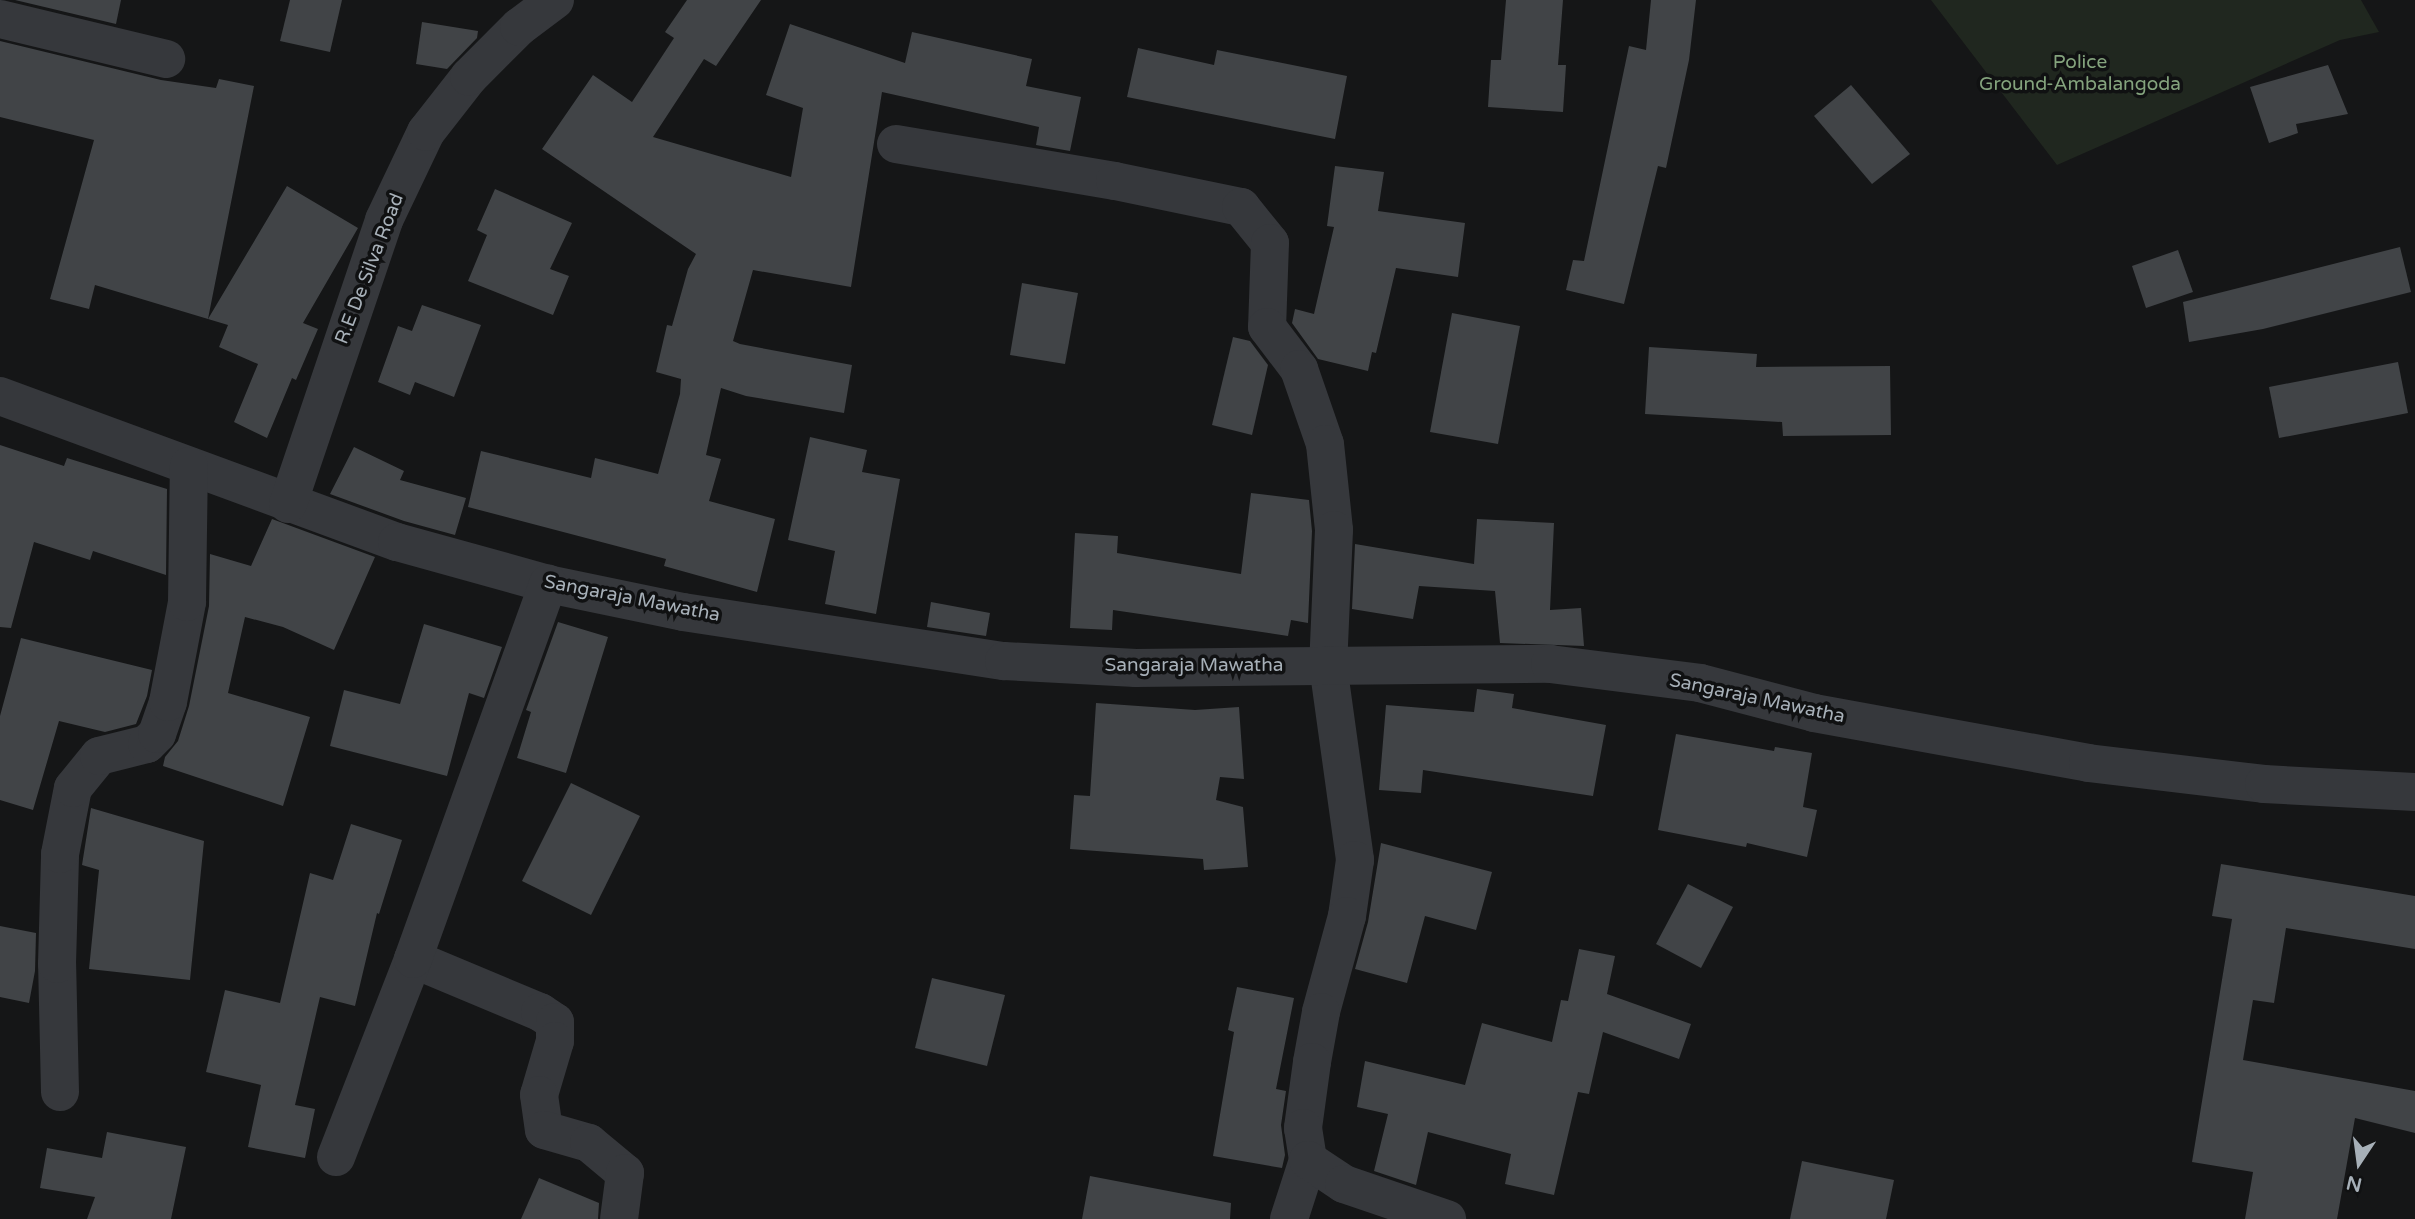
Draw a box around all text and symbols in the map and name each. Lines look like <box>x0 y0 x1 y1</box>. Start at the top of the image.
park label: Police Ground-Ambalangoda <box>1979 52 2181 96</box>
street label: R.E De Silva Road <box>331 190 409 348</box>
street label: Sangaraja Mawatha <box>542 571 722 627</box>
street label: Sangaraja Mawatha <box>1105 655 1283 677</box>
street label: Sangaraja Mawatha <box>1667 669 1847 729</box>
north arrow <box>2324 1128 2394 1198</box>
text: N <box>2344 1171 2364 1196</box>

